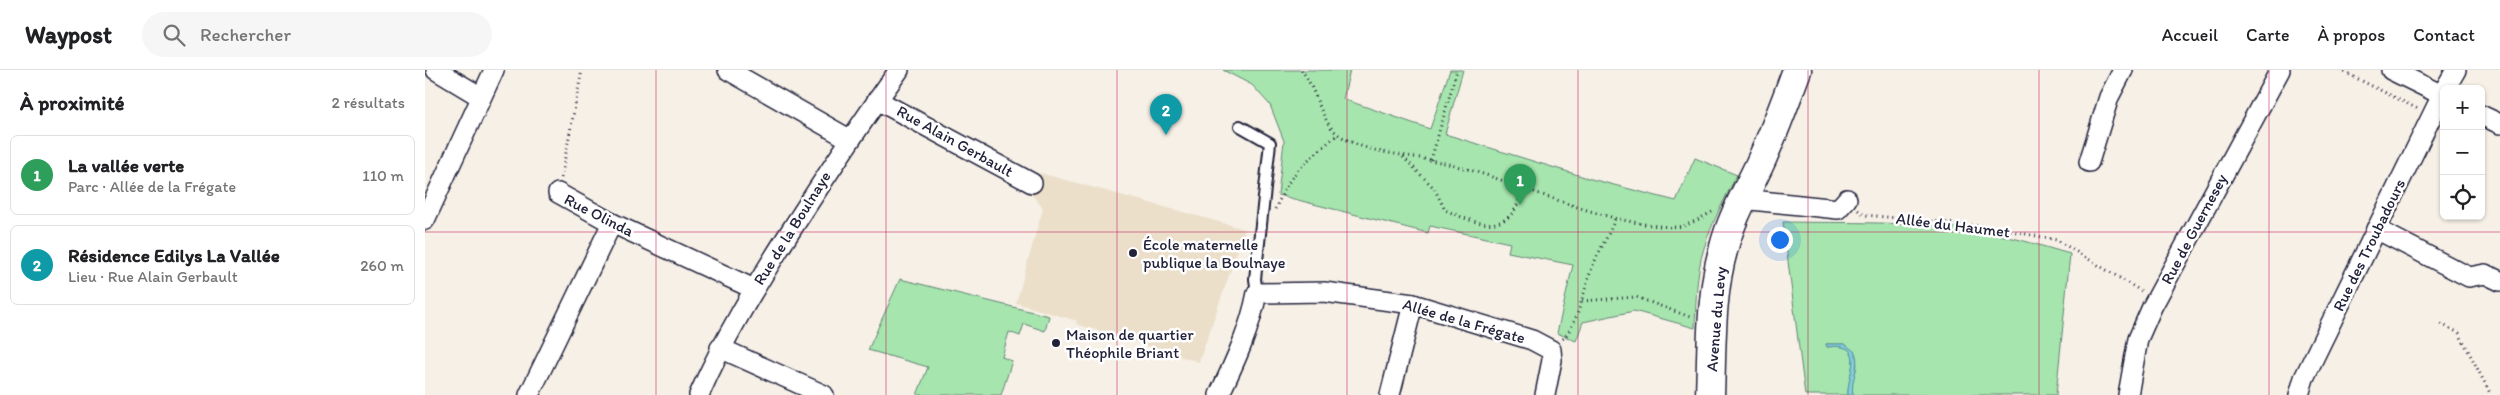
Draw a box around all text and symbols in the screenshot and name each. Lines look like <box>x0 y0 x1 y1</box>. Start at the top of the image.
search box <box>142 12 492 57</box>
text: Waypost <box>25 20 112 49</box>
icon: search <box>160 21 188 49</box>
text: Rechercher <box>200 23 291 46</box>
text: Accueil <box>2162 24 2218 46</box>
text: Carte <box>2246 24 2289 46</box>
text: À propos <box>2317 24 2385 46</box>
text: Contact <box>2413 24 2475 46</box>
map controls <box>2440 85 2485 220</box>
button: + <box>2440 85 2485 130</box>
text: À proximité <box>20 90 125 115</box>
text: 2 résultats <box>331 93 405 112</box>
pin: 2 <box>1150 94 1182 135</box>
street label: Rue Alain Gerbault <box>894 101 1016 181</box>
button: − <box>2440 130 2485 175</box>
text: La vallée verte <box>68 154 184 177</box>
pin: 1 <box>1504 164 1536 205</box>
text: 1 <box>33 166 41 185</box>
text: 110 m <box>362 166 404 185</box>
street label: Rue de la Boulnaye <box>749 168 835 288</box>
street label: Rue de Guernesey <box>2157 170 2231 288</box>
button: locate <box>2440 175 2485 220</box>
street label: Rue des Troubadours <box>2329 176 2409 314</box>
text: Parc · Allée de la Frégate <box>68 177 236 196</box>
street label: Rue Olinda <box>561 189 638 241</box>
street label: Allée du Haumet <box>1895 209 2011 241</box>
your location <box>1767 227 1793 253</box>
place label: École maternelle publique la Boulnaye <box>1143 235 1286 272</box>
text: Résidence Edilys La Vallée <box>68 244 280 267</box>
marker: École maternelle publique la Boulnaye <box>1127 247 1139 259</box>
text: 2 <box>33 256 41 275</box>
text: 260 m <box>360 256 404 275</box>
street label: Avenue du Levy <box>1702 265 1730 372</box>
text: Lieu · Rue Alain Gerbault <box>68 267 238 286</box>
street label: Allée de la Frégate <box>1401 294 1527 348</box>
place label: Maison de quartier Théophile Briant <box>1066 325 1194 362</box>
marker: Maison de quartier Théophile Briant <box>1050 337 1062 349</box>

